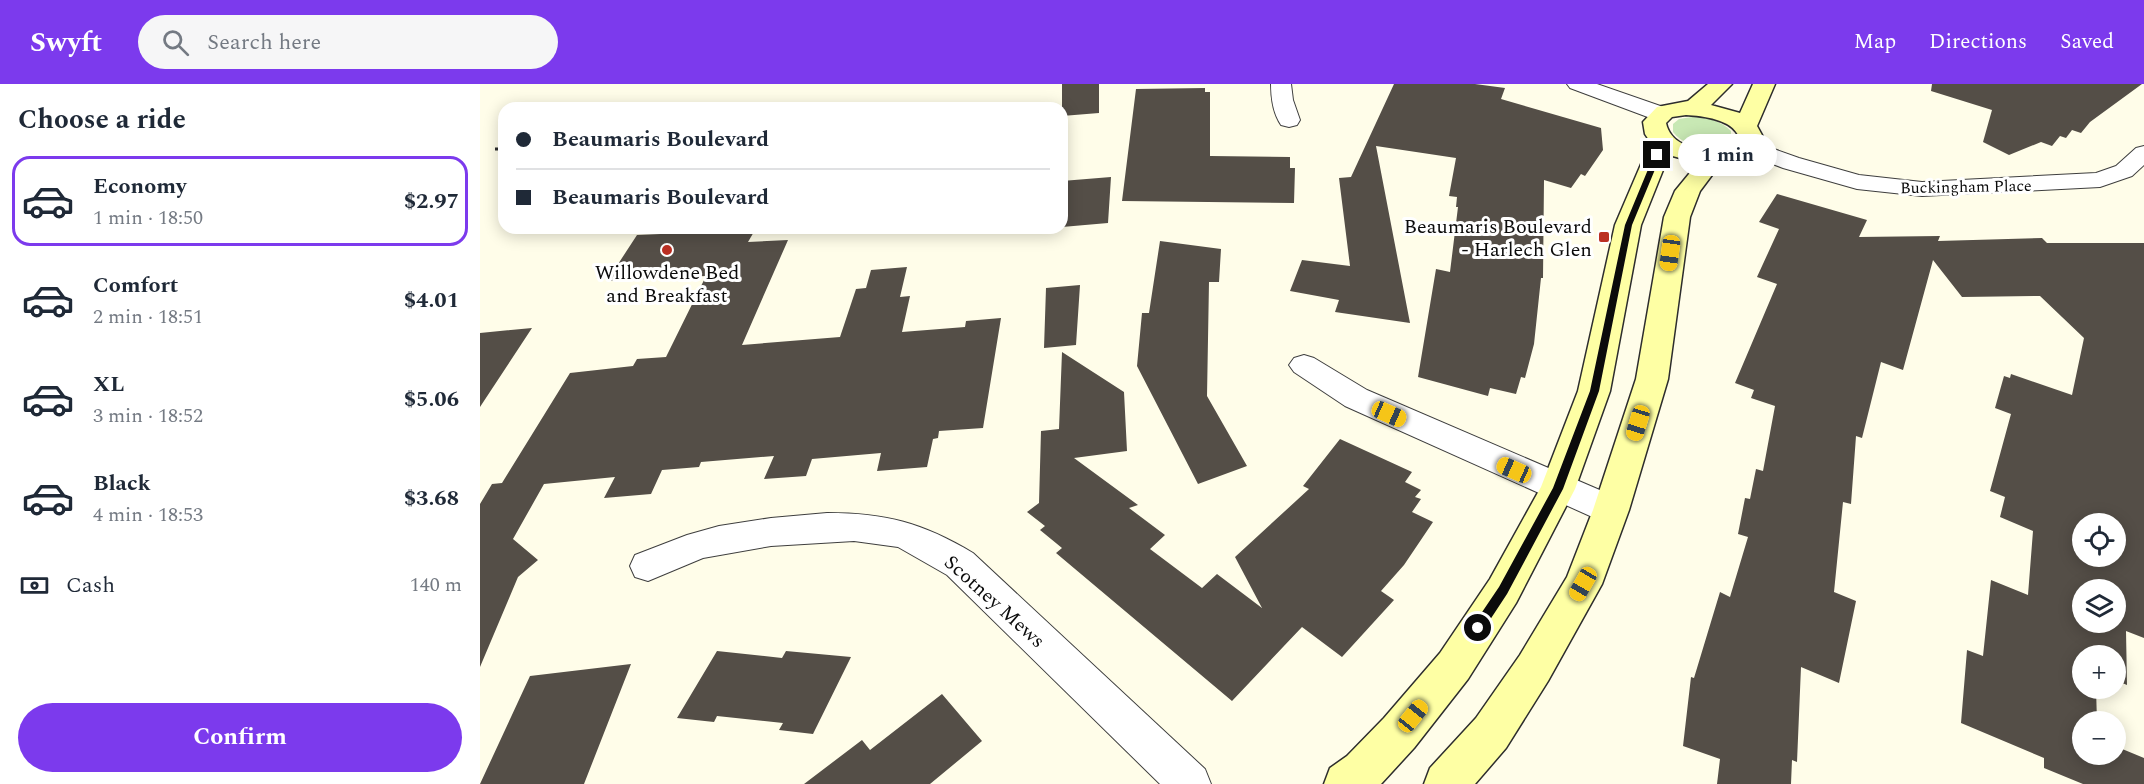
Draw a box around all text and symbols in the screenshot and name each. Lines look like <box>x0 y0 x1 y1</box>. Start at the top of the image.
search box <box>138 15 558 69</box>
text: Swyft <box>30 21 102 64</box>
icon: search <box>159 26 192 59</box>
text: Search here <box>207 26 321 59</box>
text: Map <box>1854 26 1896 58</box>
text: Directions <box>1929 26 2027 58</box>
text: Saved <box>2060 26 2114 58</box>
text: Choose a ride <box>18 99 186 141</box>
text: Beaumaris Boulevard <box>552 123 769 156</box>
callout: 1 min <box>1678 134 1777 176</box>
text: 1 min <box>1701 140 1754 170</box>
route end <box>1643 141 1670 168</box>
text: Economy <box>93 170 186 203</box>
icon: car <box>21 174 75 228</box>
street label: Buckingham Place <box>1900 174 2032 200</box>
text: Beaumaris Boulevard <box>552 181 769 214</box>
text: $2.97 <box>404 185 459 218</box>
text: 1 min · 18:50 <box>93 203 203 233</box>
place label: Beaumaris Boulevard - Harlech Glen <box>1404 212 1592 265</box>
marker: Beaumaris Boulevard - Harlech Glen <box>1597 230 1611 244</box>
car <box>1659 234 1681 272</box>
marker: Willowdene Bed and Breakfast <box>660 243 674 257</box>
place label: Willowdene Bed and Breakfast <box>595 258 739 311</box>
text: Comfort <box>93 269 178 302</box>
icon: car <box>21 273 75 327</box>
text: $4.01 <box>404 284 459 317</box>
text: 2 min · 18:51 <box>93 302 203 332</box>
text: XL <box>93 368 124 401</box>
icon: car <box>21 372 75 426</box>
text: $5.06 <box>404 383 459 416</box>
car <box>1369 398 1409 430</box>
text: 3 min · 18:52 <box>93 401 203 431</box>
car <box>1624 403 1652 443</box>
car <box>1494 454 1534 486</box>
text: Black <box>93 467 151 500</box>
icon: car <box>21 471 75 525</box>
text: $3.68 <box>404 482 459 515</box>
text: 4 min · 18:53 <box>93 500 203 530</box>
map controls <box>2072 513 2126 765</box>
button: locate <box>2072 513 2126 567</box>
street label: Scotney Mews <box>937 548 1052 655</box>
car <box>1566 564 1600 604</box>
icon: cash <box>18 569 51 602</box>
text: Cash <box>66 569 115 602</box>
text: 140 m <box>410 570 462 600</box>
button: layers <box>2072 579 2126 633</box>
route start <box>1464 614 1491 641</box>
button: + <box>2072 645 2126 699</box>
car <box>1395 696 1431 736</box>
button: Confirm <box>18 703 462 772</box>
button: − <box>2072 711 2126 765</box>

